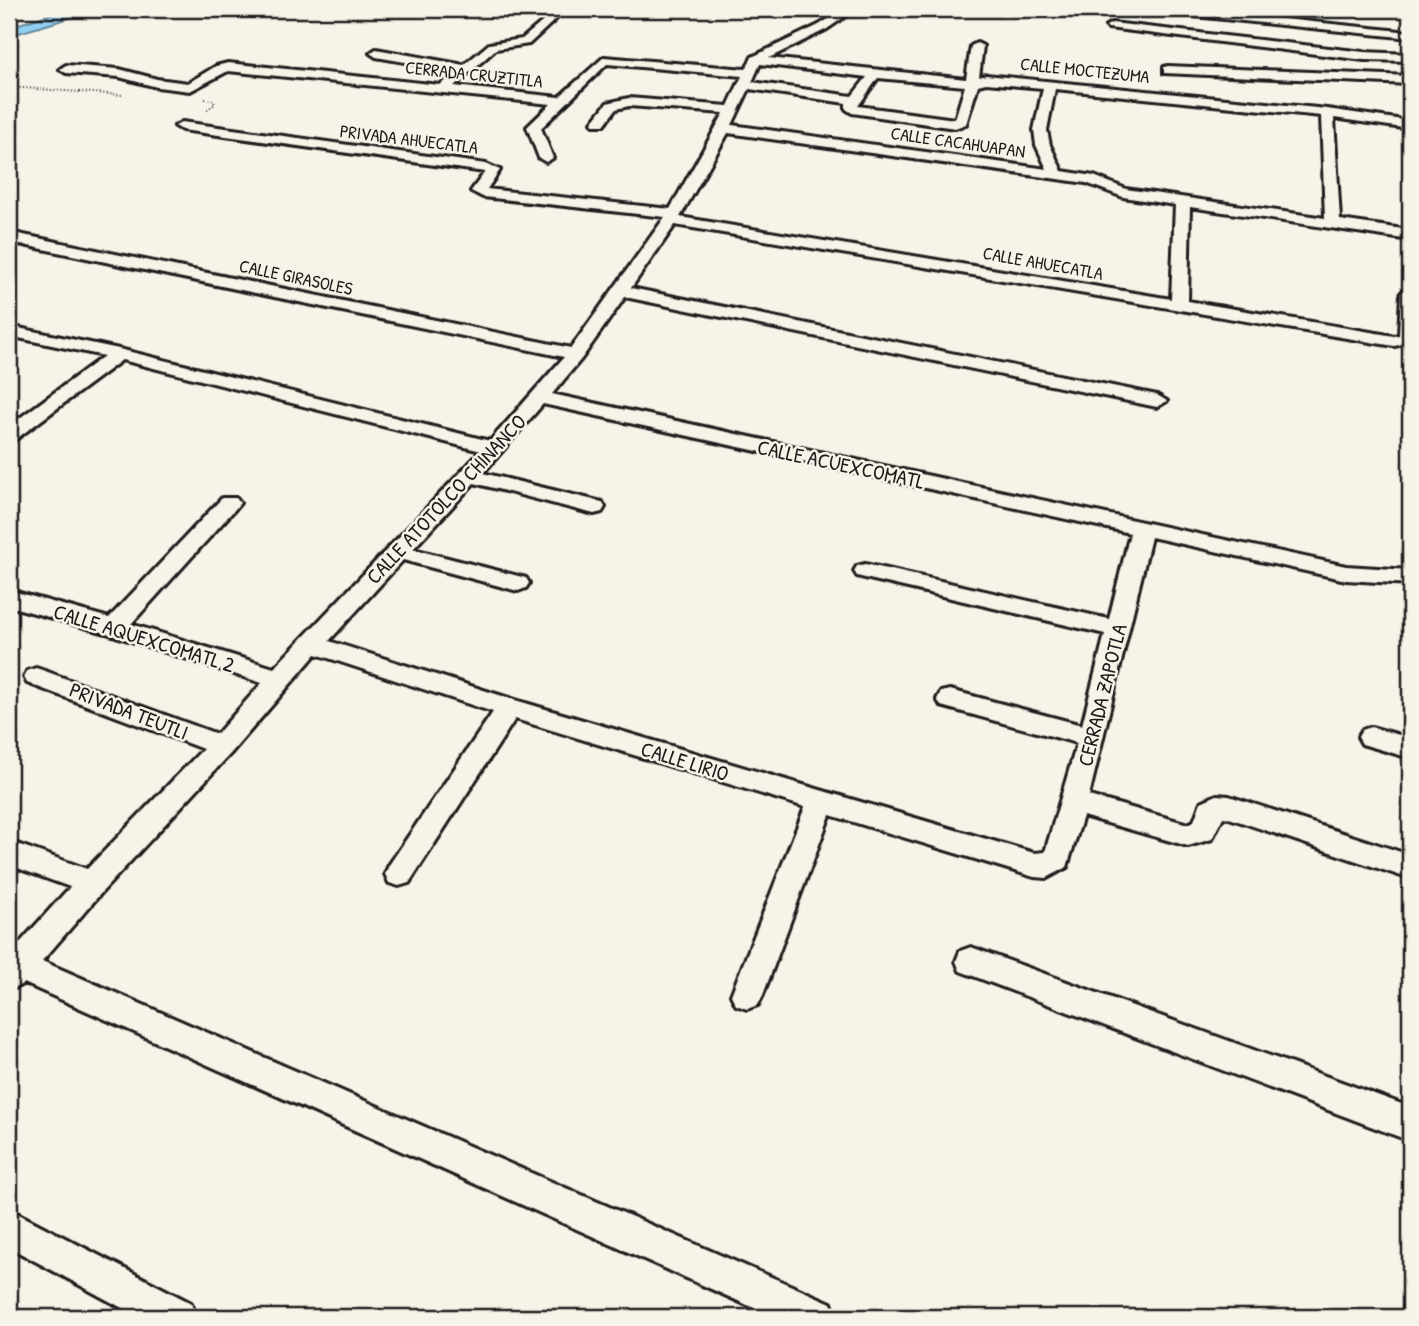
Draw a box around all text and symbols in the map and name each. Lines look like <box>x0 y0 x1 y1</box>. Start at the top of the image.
street label: CALLE MOCTEZUMA <box>1019 51 1151 89</box>
street label: CERRADA CRUZTITLA <box>404 54 544 94</box>
street label: PRIVADA AHUECATLA <box>338 118 480 160</box>
street label: CALLE CACAHUAPAN <box>889 120 1027 164</box>
street label: CALLE AHUECATLA <box>981 240 1105 286</box>
street label: CALLE GIRASOLES <box>237 253 355 301</box>
street label: CALLE ATOTOLCO CHINANCO <box>359 408 533 590</box>
street label: CALLE ACUEXCOMATL <box>755 432 927 496</box>
street label: CALLE AQUEXCOMATL 2 <box>50 597 238 679</box>
street label: CERRADA ZAPOTLA <box>1070 621 1134 769</box>
street label: PRIVADA TEUTLI <box>65 675 193 747</box>
street label: CALLE LIRIO <box>638 734 732 788</box>

